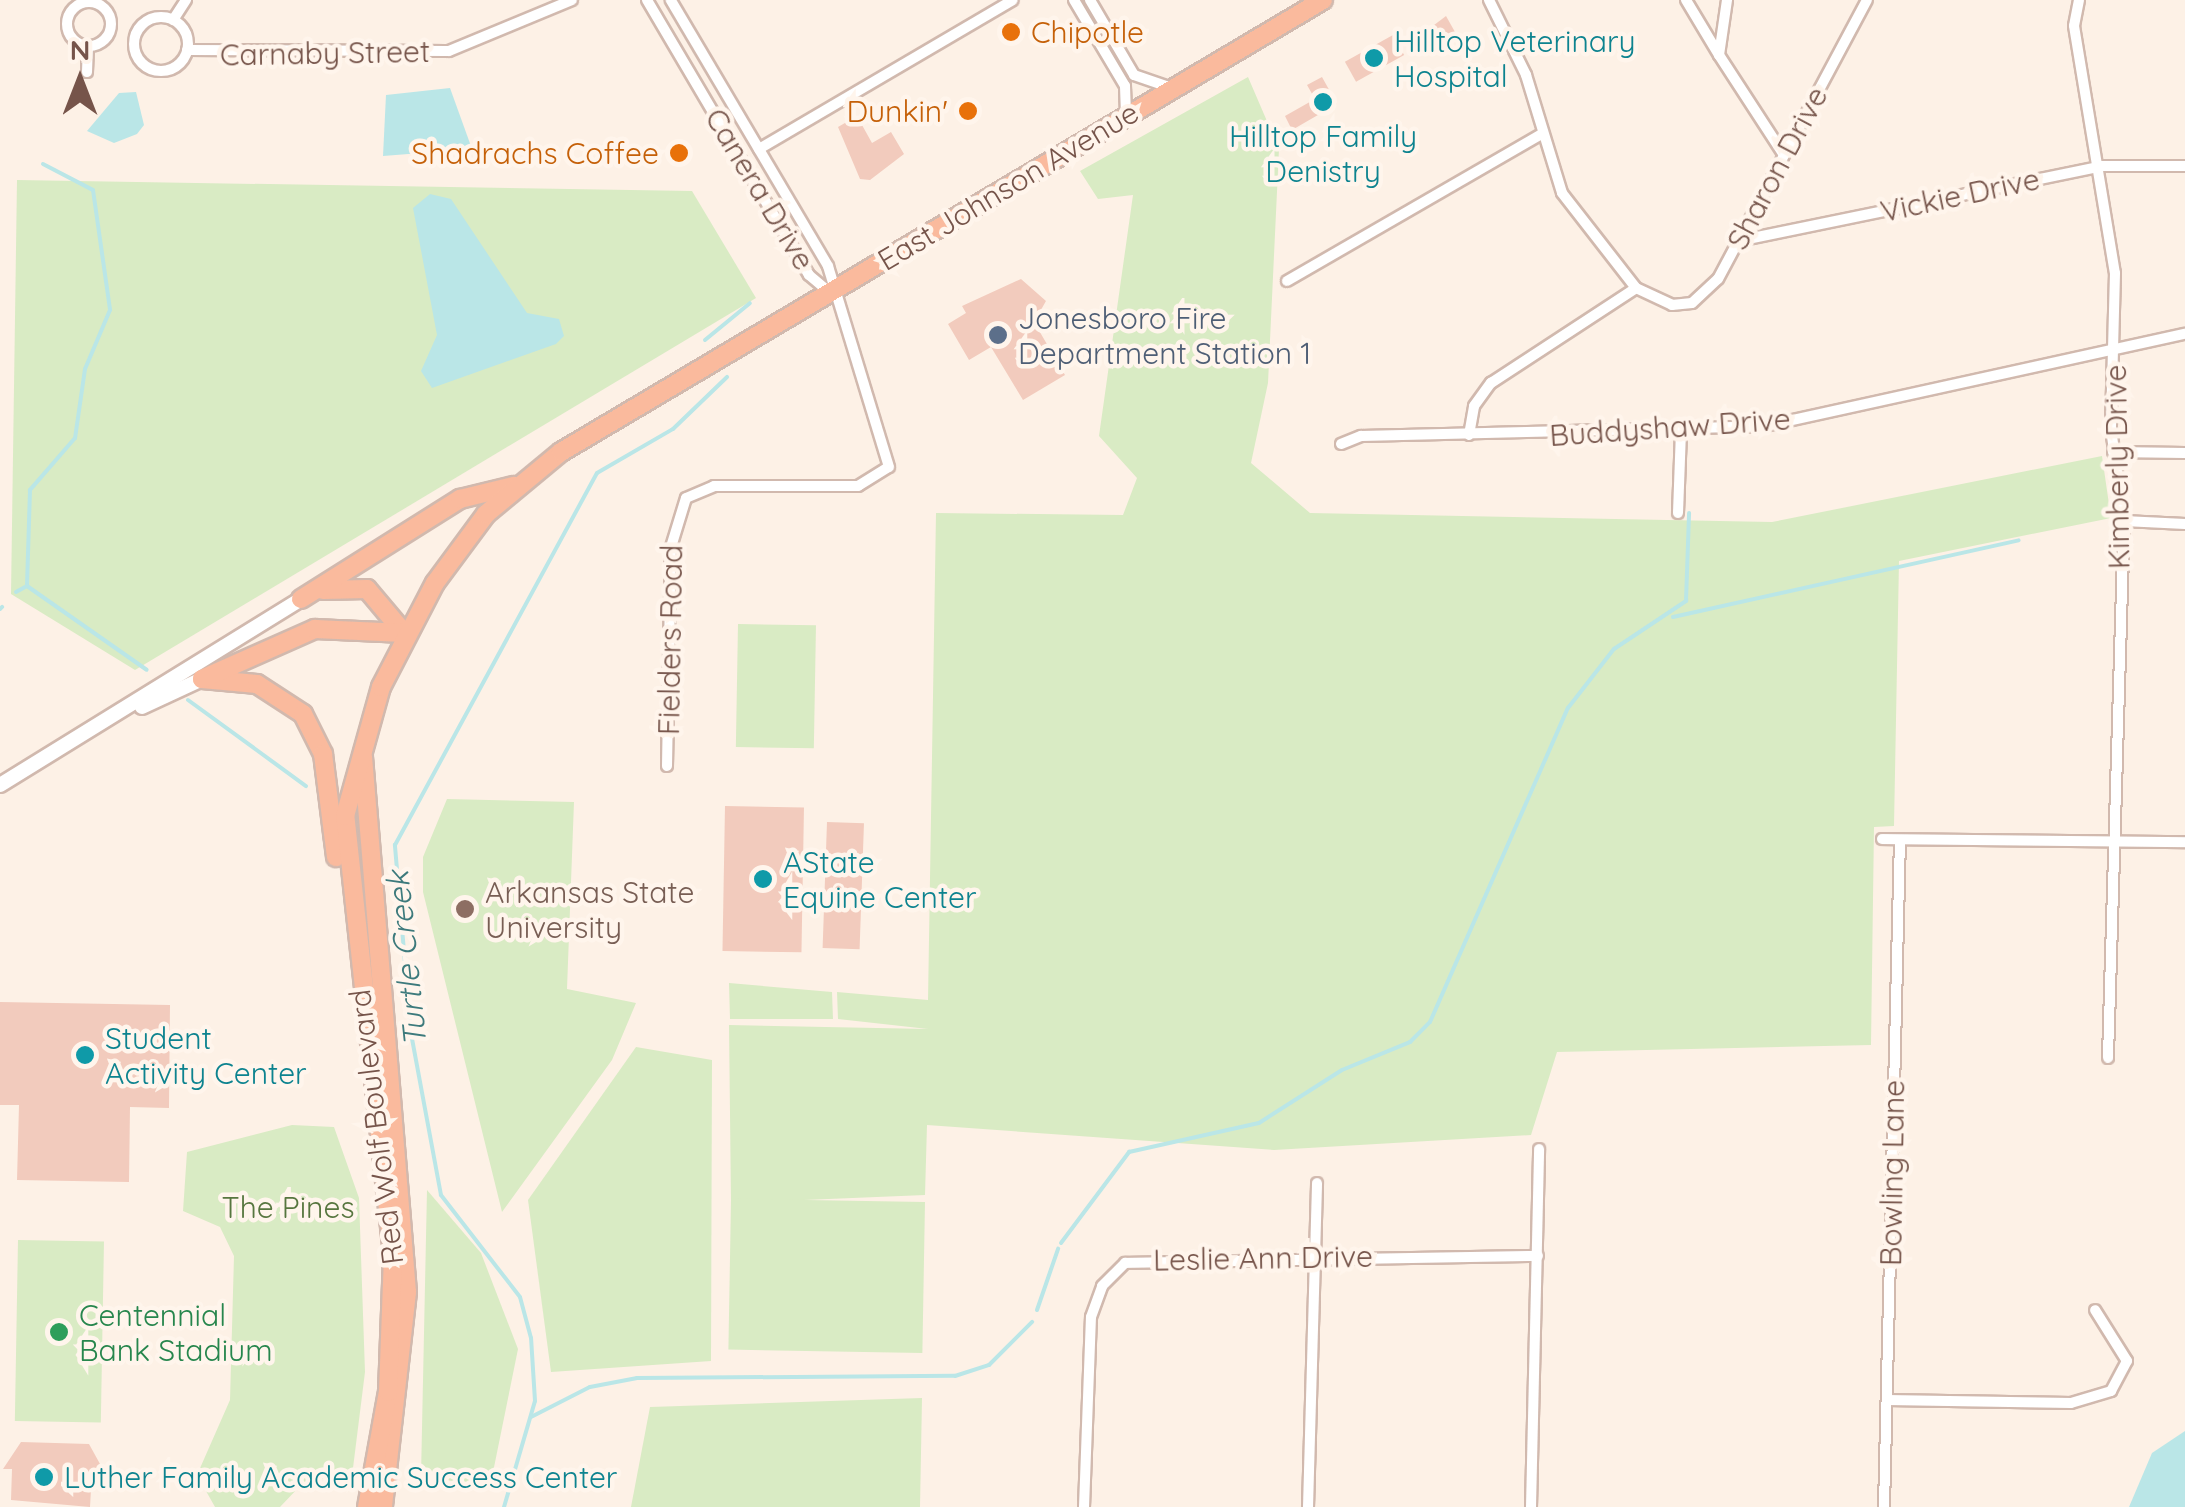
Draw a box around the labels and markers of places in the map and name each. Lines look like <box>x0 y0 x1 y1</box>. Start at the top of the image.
place label: Chipotle <box>1031 14 1144 50</box>
marker: Chipotle <box>1000 21 1022 43</box>
place label: Hilltop Veterinary Hospital <box>1394 23 1635 94</box>
marker: Hilltop Veterinary Hospital <box>1363 47 1385 69</box>
marker: Hilltop Family Denistry <box>1312 91 1334 113</box>
place label: Dunkin' <box>846 93 948 129</box>
marker: Dunkin' <box>957 100 979 122</box>
place label: Hilltop Family Denistry <box>1229 118 1417 188</box>
place label: Shadrachs Coffee <box>411 135 659 171</box>
marker: Shadrachs Coffee <box>668 142 690 164</box>
place label: Jonesboro Fire Department Station 1 <box>1018 300 1311 370</box>
marker: Jonesboro Fire Department Station 1 <box>987 324 1009 346</box>
place label: AState Equine Center <box>783 844 976 914</box>
marker: AState Equine Center <box>752 868 774 890</box>
place label: Arkansas State University <box>485 874 694 944</box>
marker: Arkansas State University <box>454 898 476 920</box>
place label: Student Activity Center <box>105 1020 307 1090</box>
marker: Student Activity Center <box>74 1044 96 1066</box>
place label: Centennial Bank Stadium <box>79 1297 273 1368</box>
marker: Centennial Bank Stadium <box>48 1321 70 1343</box>
place label: Luther Family Academic Success Center <box>64 1459 617 1495</box>
marker: Luther Family Academic Success Center <box>33 1466 55 1488</box>

